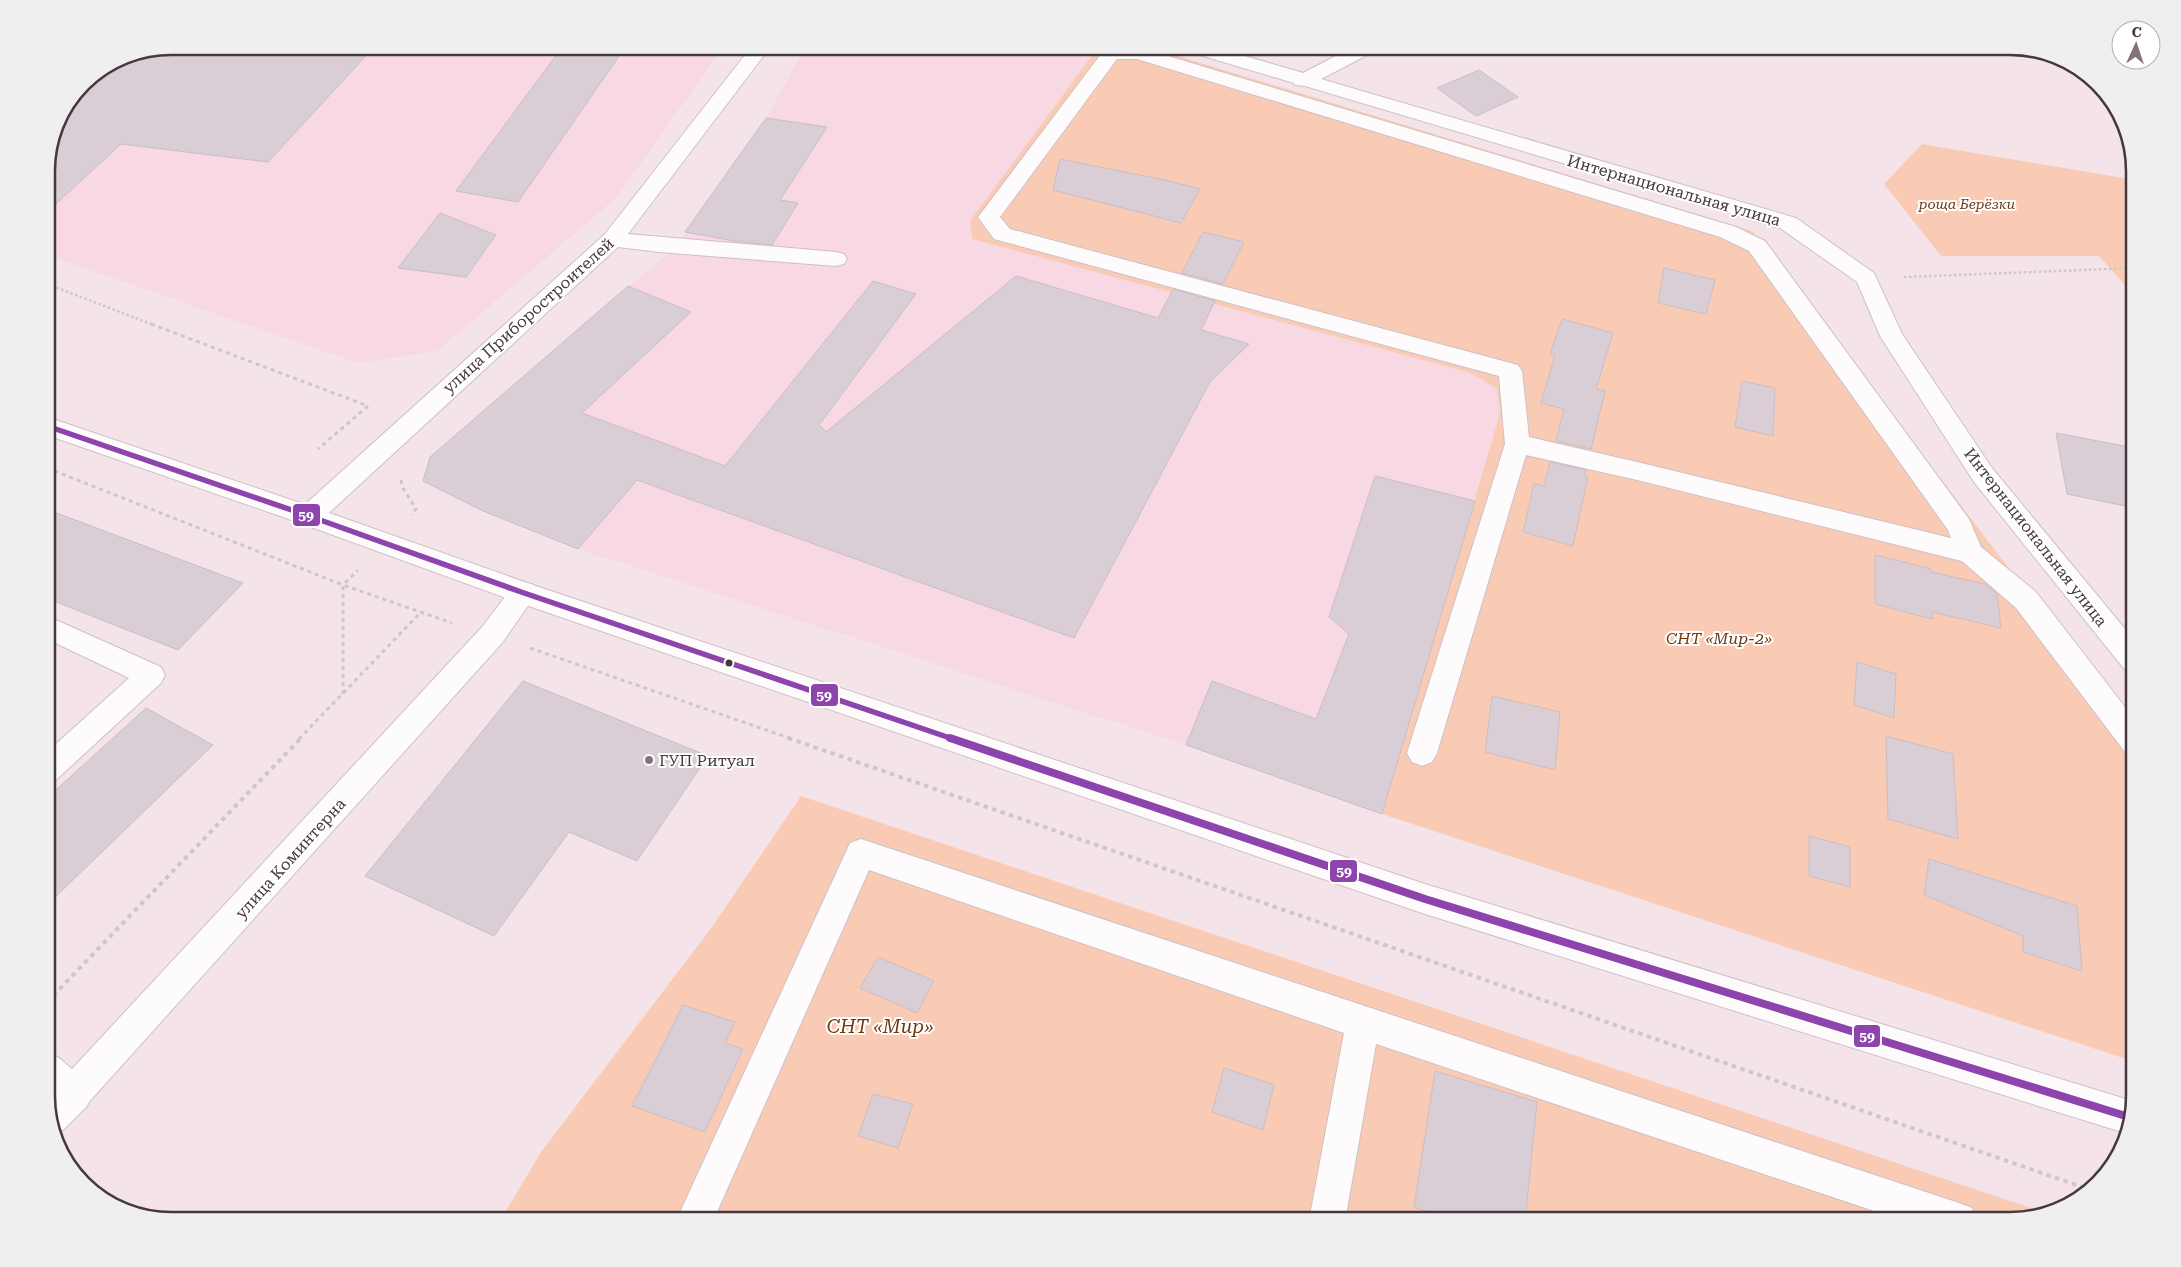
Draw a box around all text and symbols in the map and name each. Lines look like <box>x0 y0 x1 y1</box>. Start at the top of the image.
north arrow <box>2111 20 2161 70</box>
text: С <box>2131 24 2142 40</box>
street label: Интернациональная улица <box>1565 151 1783 230</box>
park label: роща Берёзки <box>1918 196 2016 212</box>
street label: улица Приборостроителей <box>439 233 618 397</box>
street label: Интернациональная улица <box>1960 444 2111 631</box>
line badge: 59 <box>292 503 321 527</box>
text: 59 <box>298 507 314 523</box>
park label: СНТ «Мир-2» <box>1666 629 1772 648</box>
unlabelled marker <box>724 658 734 668</box>
line badge: 59 <box>810 683 839 707</box>
text: 59 <box>816 687 832 703</box>
place label: ГУП Ритуал <box>659 751 755 770</box>
marker: ГУП Ритуал <box>643 754 655 766</box>
street label: улица Коминтерна <box>231 794 350 922</box>
line badge: 59 <box>1329 859 1358 883</box>
text: 59 <box>1336 863 1352 879</box>
park label: СНТ «Мир» <box>827 1015 933 1038</box>
line badge: 59 <box>1853 1024 1881 1048</box>
text: 59 <box>1859 1028 1875 1044</box>

